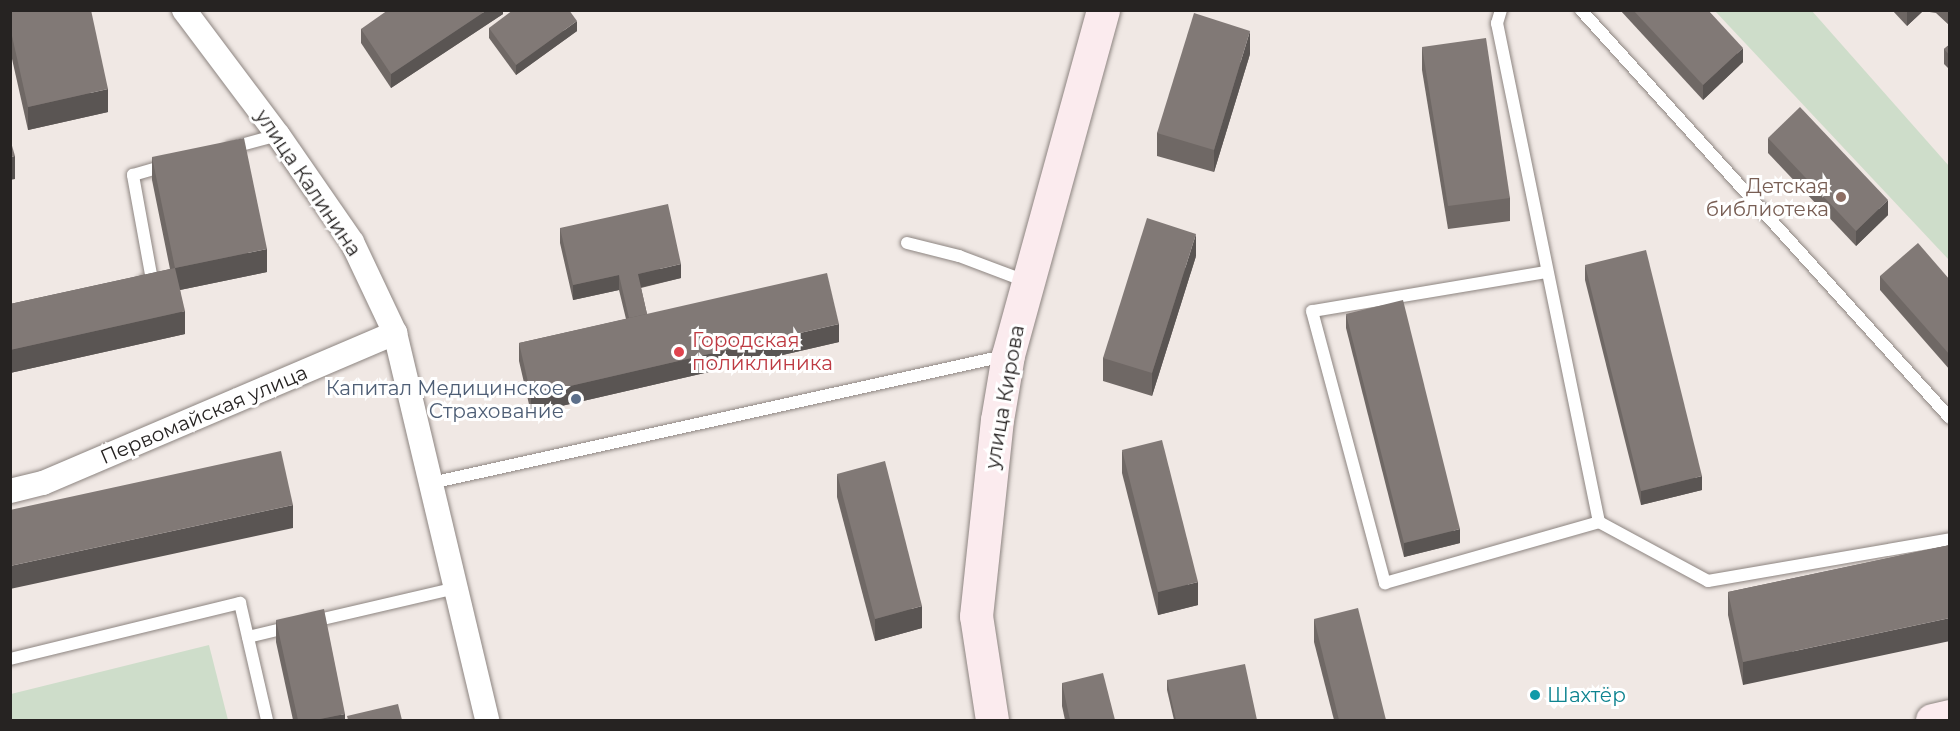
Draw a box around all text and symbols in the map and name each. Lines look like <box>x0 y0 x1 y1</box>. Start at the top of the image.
street label: улица Калинина <box>250 105 366 261</box>
place label: Детская библиотека <box>1706 174 1829 221</box>
marker: Детская библиотека <box>1834 190 1848 204</box>
street label: улица Кирова <box>981 323 1029 471</box>
place label: Городская поликлиника <box>692 328 833 375</box>
marker: Городская поликлиника <box>670 343 688 361</box>
street label: Первомайская улица <box>97 360 311 470</box>
place label: Капитал Медицинское Страхование <box>326 376 564 423</box>
marker: Капитал Медицинское Страхование <box>569 392 583 406</box>
place label: Шахтёр <box>1547 683 1626 707</box>
marker: Шахтёр <box>1528 688 1542 702</box>

